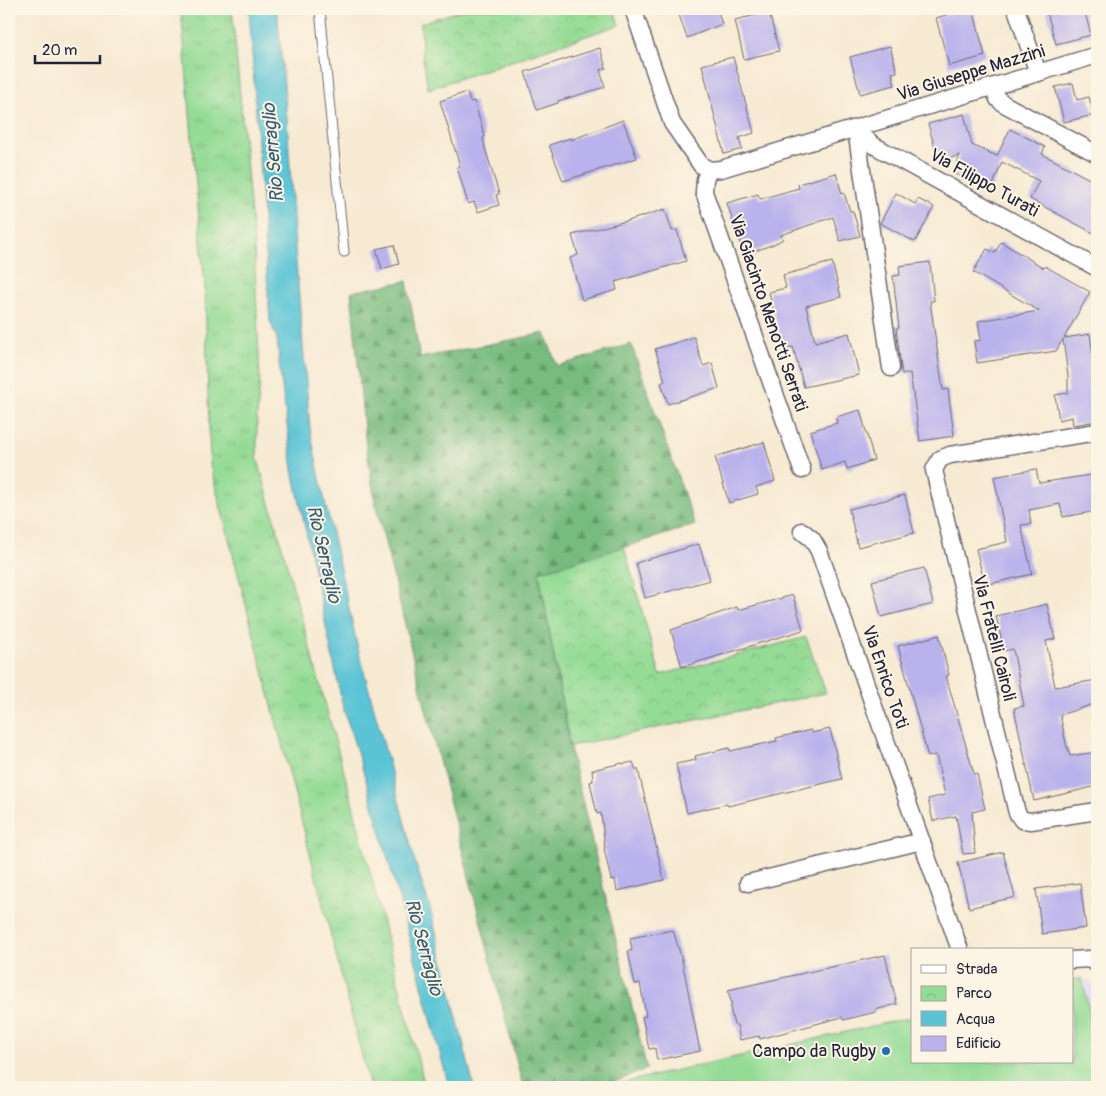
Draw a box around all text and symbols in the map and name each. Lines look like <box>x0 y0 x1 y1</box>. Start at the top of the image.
scale bar <box>35 32 100 64</box>
street label: Via Giuseppe Mazzini <box>894 40 1048 106</box>
text: 20 m <box>42 41 77 60</box>
water label: Rio Serraglio <box>257 101 289 203</box>
street label: Via Filippo Turati <box>925 143 1043 223</box>
street label: Via Giacinto Menotti Serrati <box>723 212 813 414</box>
water label: Rio Serraglio <box>301 503 347 607</box>
street label: Via Fratelli Cairoli <box>967 573 1021 703</box>
street label: Via Enrico Toti <box>857 622 913 732</box>
water label: Rio Serraglio <box>400 896 449 1000</box>
legend <box>911 948 1074 1064</box>
text: Strada <box>956 960 997 979</box>
text: Parco <box>956 984 992 1003</box>
text: Acqua <box>956 1010 995 1029</box>
text: Edificio <box>956 1034 1001 1053</box>
place label: Campo da Rugby <box>752 1040 876 1063</box>
marker: Campo da Rugby <box>880 1045 892 1057</box>

